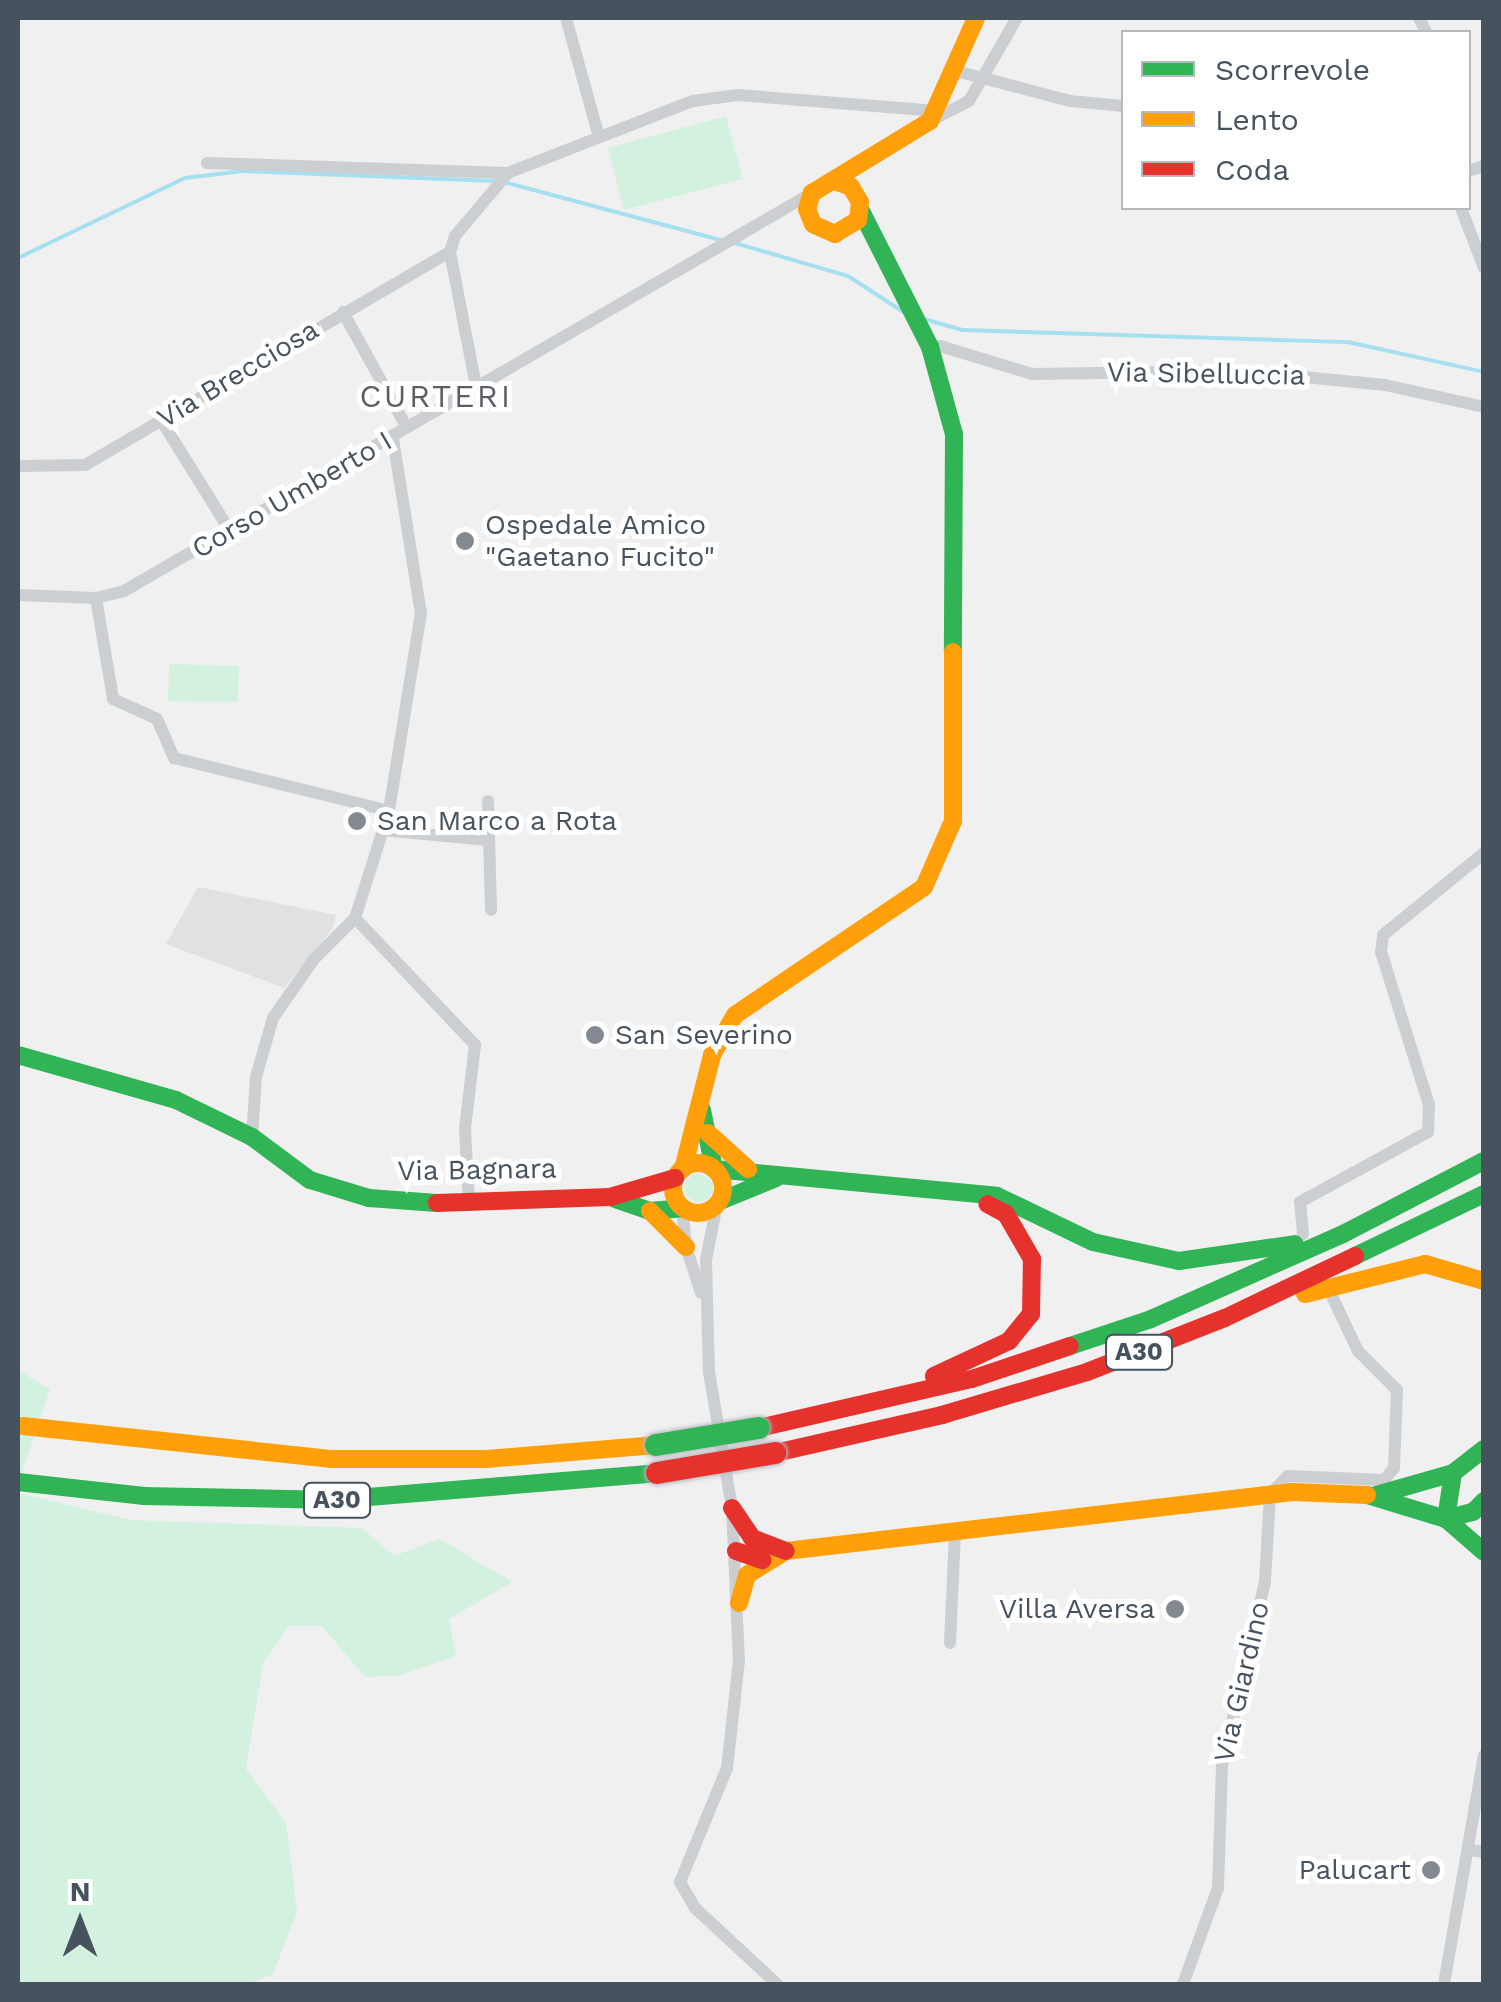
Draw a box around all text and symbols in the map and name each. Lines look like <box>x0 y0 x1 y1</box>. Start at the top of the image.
legend <box>1121 30 1471 210</box>
text: Scorrevole <box>1215 52 1370 87</box>
text: Lento <box>1215 102 1299 137</box>
text: Coda <box>1215 152 1289 187</box>
street label: Via Brecciosa <box>151 313 325 435</box>
street label: Via Sibelluccia <box>1106 355 1306 393</box>
district label: CURTERI <box>359 377 513 415</box>
street label: Corso Umberto I <box>186 424 398 566</box>
place label: Ospedale Amico "Gaetano Fucito" <box>485 508 715 574</box>
marker: Ospedale Amico "Gaetano Fucito" <box>454 530 476 552</box>
place label: San Marco a Rota <box>377 804 618 838</box>
marker: San Marco a Rota <box>346 810 368 832</box>
place label: San Severino <box>615 1018 793 1052</box>
marker: San Severino <box>584 1024 606 1046</box>
street label: Via Bagnara <box>397 1152 557 1188</box>
road number: A30 <box>1104 1332 1174 1372</box>
road number: A30 <box>302 1480 372 1520</box>
place label: Villa Aversa <box>997 1592 1155 1626</box>
marker: Villa Aversa <box>1164 1598 1186 1620</box>
street label: Via Giardino <box>1207 1598 1277 1766</box>
place label: Palucart <box>1298 1853 1411 1887</box>
marker: Palucart <box>1420 1859 1442 1881</box>
north arrow <box>30 1872 130 1972</box>
text: N <box>70 1875 90 1908</box>

